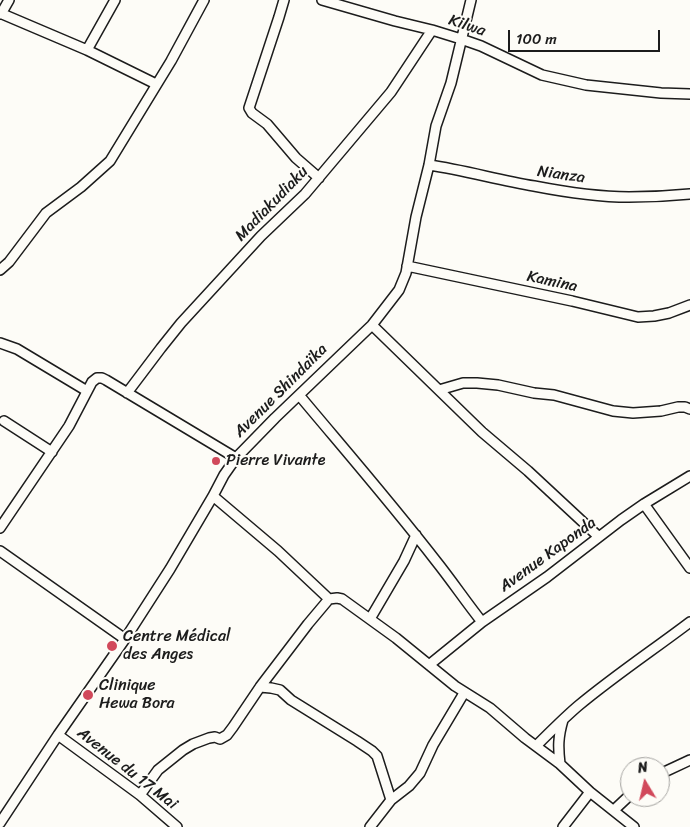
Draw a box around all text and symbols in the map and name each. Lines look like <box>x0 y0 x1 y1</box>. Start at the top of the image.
street label: Kilwa <box>446 11 488 41</box>
scale bar <box>510 20 662 52</box>
text: 100 m <box>516 26 557 52</box>
street label: Madiakudiaku <box>231 162 313 246</box>
street label: Nianza <box>536 162 586 188</box>
street label: Kamina <box>525 267 579 297</box>
street label: Avenue Shindaïka <box>230 340 332 442</box>
place label: Pierre Vivante <box>226 451 326 471</box>
marker: Pierre Vivante <box>210 455 222 467</box>
street label: Avenue Kaponda <box>496 514 600 596</box>
place label: Centre Médical des Anges <box>123 627 230 665</box>
marker: Centre Médical des Anges <box>105 639 119 653</box>
place label: Clinique Hewa Bora <box>99 676 175 714</box>
marker: Clinique Hewa Bora <box>81 688 95 702</box>
street label: Avenue du 17 Mai <box>73 724 181 814</box>
text: N <box>636 755 649 781</box>
north arrow <box>620 757 670 807</box>

